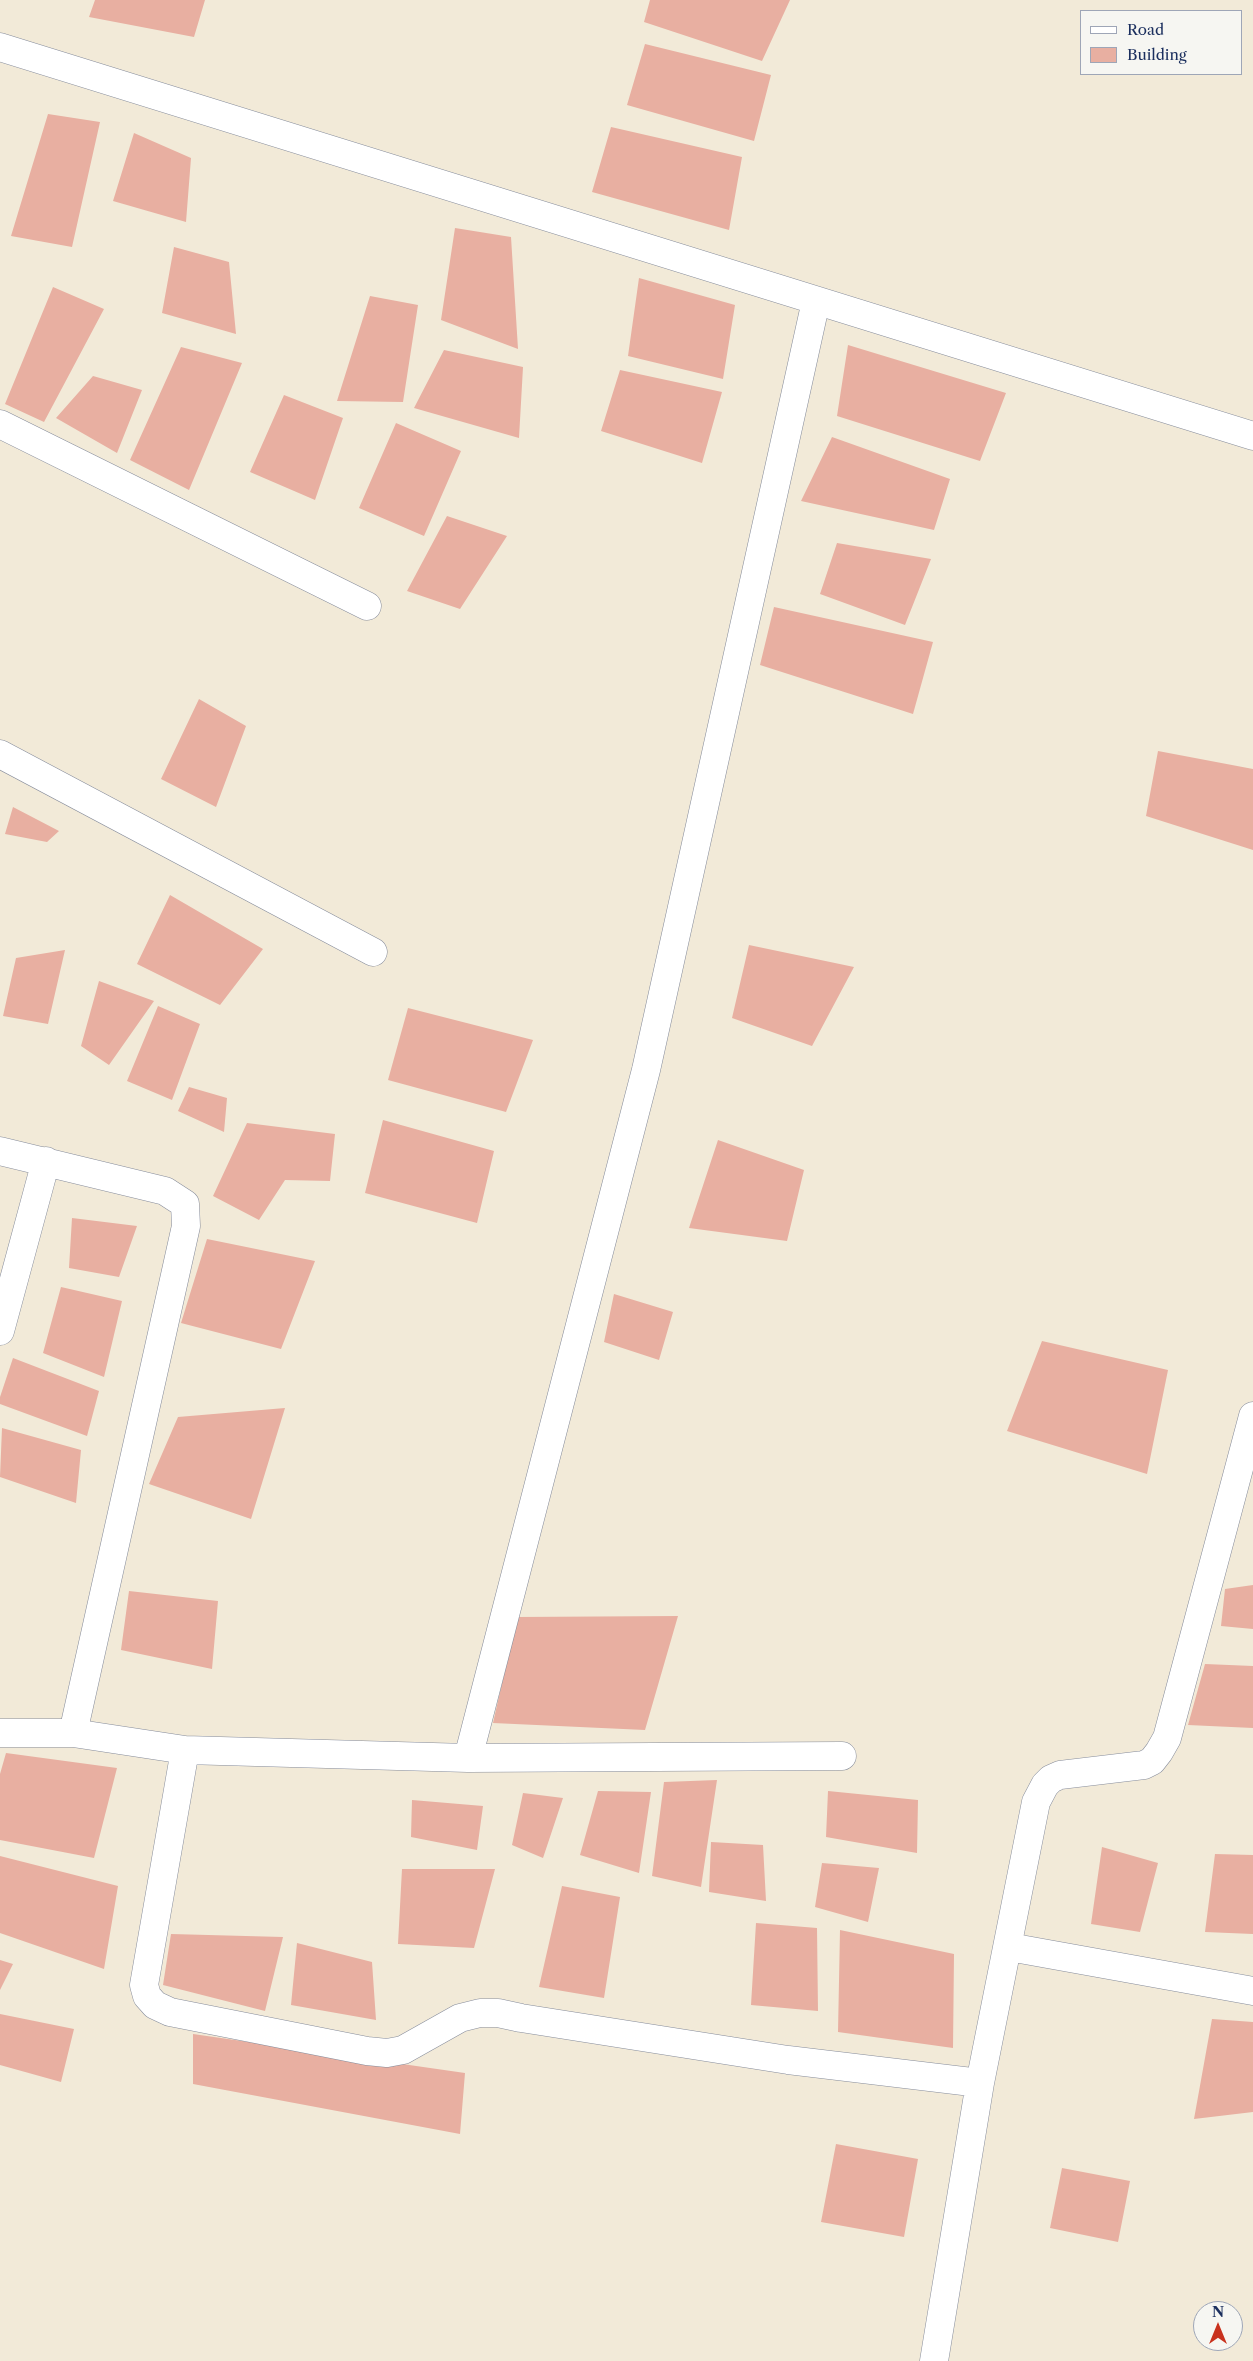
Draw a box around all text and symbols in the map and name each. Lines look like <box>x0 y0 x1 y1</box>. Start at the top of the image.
legend <box>1080 10 1243 75</box>
text: Road <box>1127 20 1164 39</box>
text: Building <box>1127 45 1187 64</box>
north arrow <box>1193 2301 1243 2351</box>
text: N <box>1212 2303 1224 2321</box>

